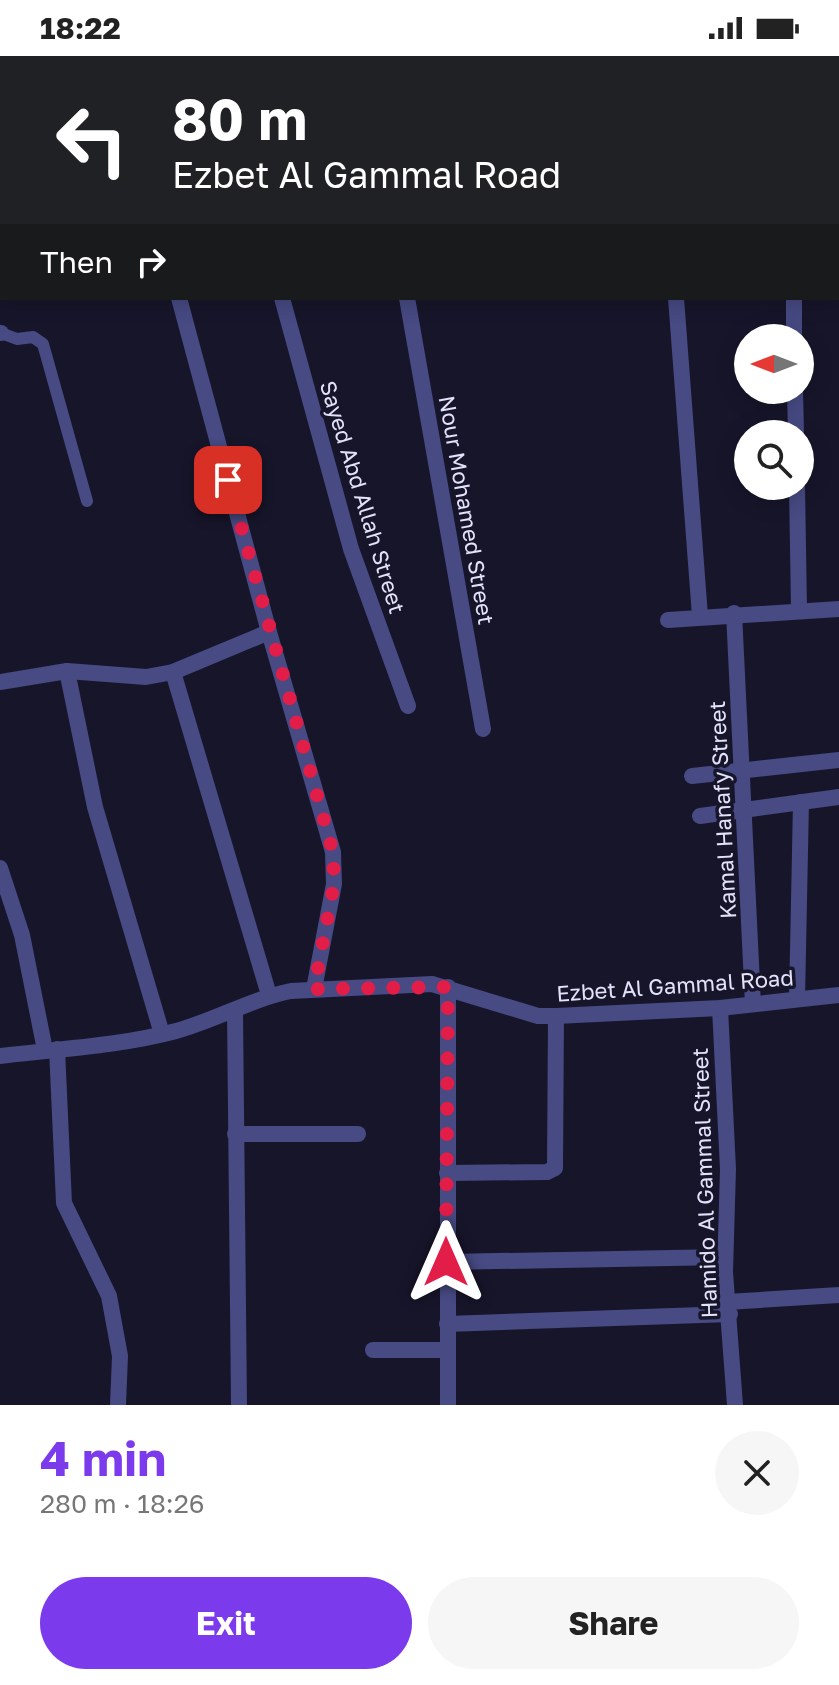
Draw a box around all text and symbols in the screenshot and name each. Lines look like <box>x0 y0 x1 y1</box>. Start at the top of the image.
text: 18:22 <box>40 10 121 46</box>
text: 80 m <box>172 85 307 152</box>
icon: left <box>40 88 144 192</box>
text: Ezbet Al Gammal Road <box>172 153 561 196</box>
icon: right <box>129 240 173 284</box>
text: Then <box>40 244 113 280</box>
north arrow <box>734 324 814 404</box>
map controls <box>734 324 814 500</box>
street label: Sayed Abd Allah Street <box>315 377 411 617</box>
street label: Nour Mohamed Street <box>434 394 500 626</box>
button: search <box>734 420 814 500</box>
pin <box>194 446 262 514</box>
icon: arrive <box>206 458 250 502</box>
street label: Kamal Hanafy Street <box>703 700 741 920</box>
street label: Ezbet Al Gammal Road <box>555 963 795 1007</box>
street label: Hamido Al Gammal Street <box>686 1047 722 1319</box>
position arrow <box>404 1220 488 1304</box>
text: 4 min <box>40 1429 166 1487</box>
button: close <box>715 1431 799 1515</box>
text: 280 m · 18:26 <box>40 1488 204 1519</box>
button: Exit <box>40 1577 412 1669</box>
button: Share <box>428 1577 799 1669</box>

